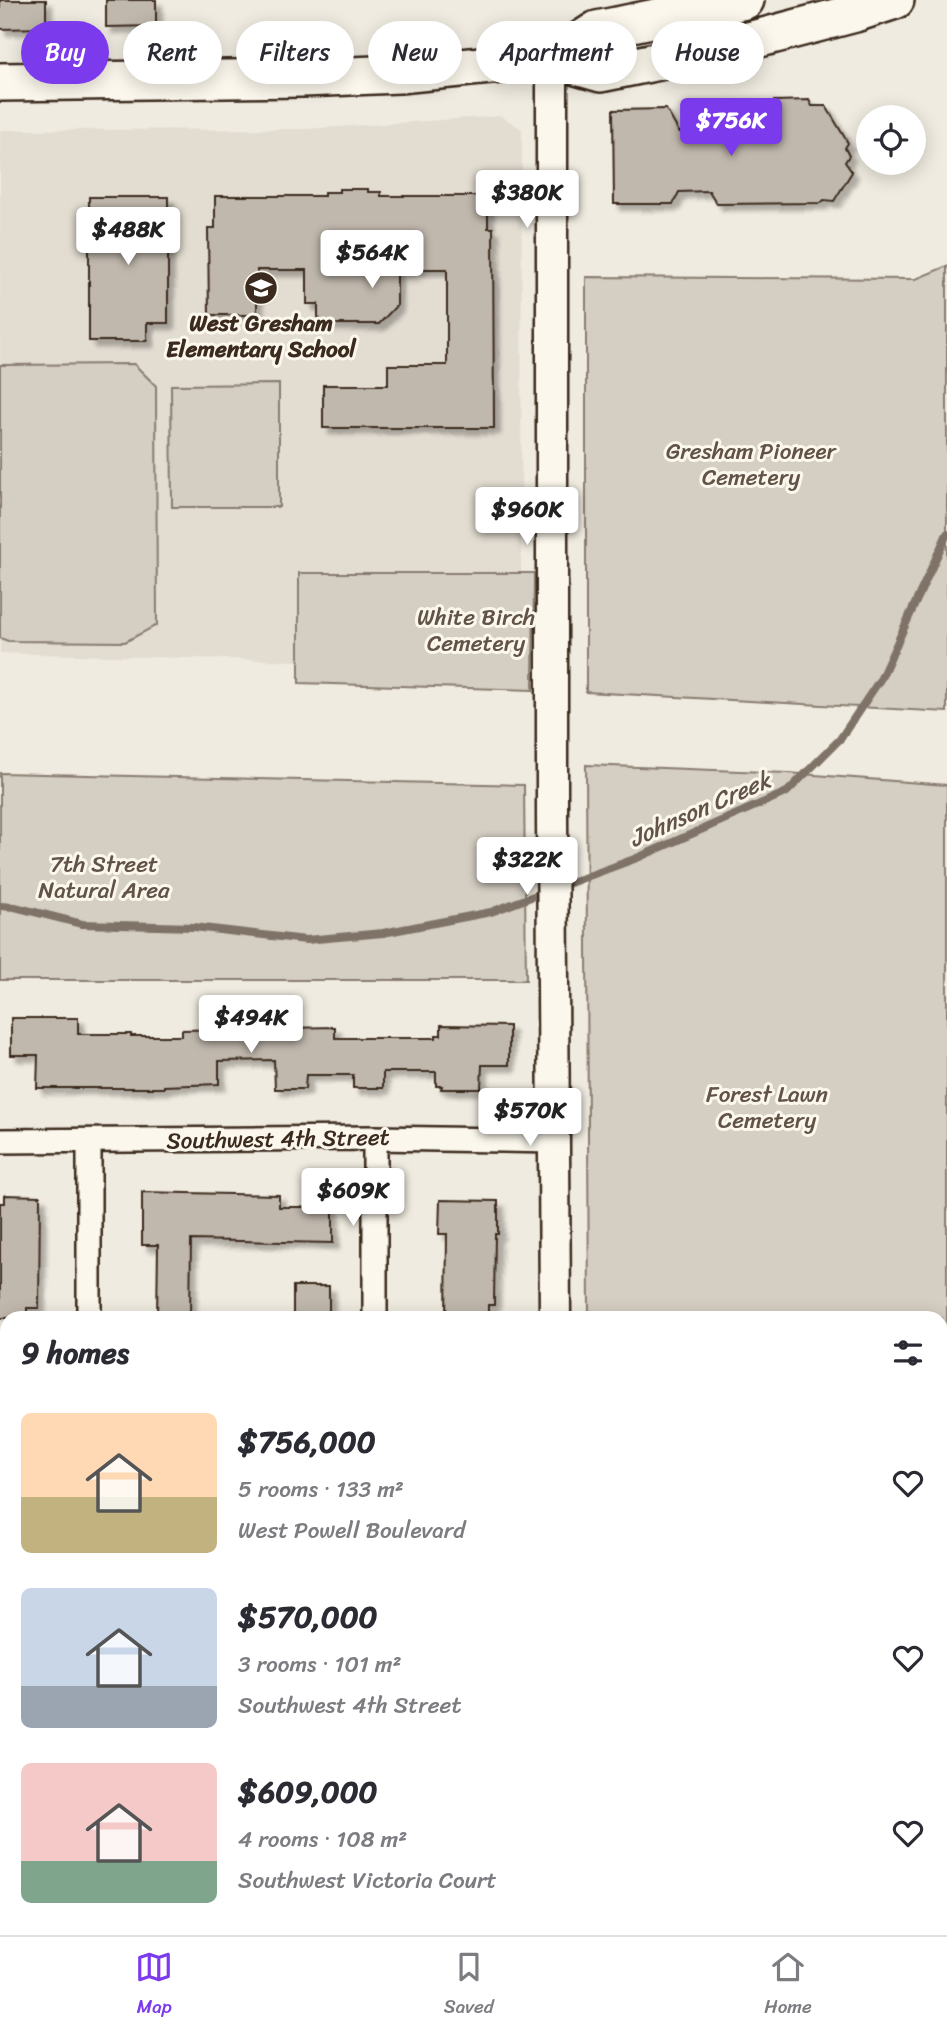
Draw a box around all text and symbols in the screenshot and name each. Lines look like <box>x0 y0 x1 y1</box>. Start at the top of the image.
chip: Buy <box>21 21 109 84</box>
chip: Rent <box>123 21 222 84</box>
chip: Filters <box>236 21 354 84</box>
chip: New <box>368 21 462 84</box>
chip: Apartment <box>476 21 637 84</box>
chip: House <box>651 21 764 84</box>
pin: $756K <box>682 99 780 158</box>
text: $756K <box>696 100 766 141</box>
map controls <box>856 105 926 175</box>
button: locate <box>856 105 926 175</box>
pin: $380K <box>478 170 576 230</box>
text: $380K <box>492 172 562 213</box>
pin: $488K <box>79 208 177 267</box>
text: $488K <box>92 209 164 250</box>
pin: $564K <box>323 230 421 290</box>
text: $564K <box>337 232 407 273</box>
school or university icon: West Gresham Elementary School <box>242 269 280 307</box>
place label: West Gresham Elementary School <box>166 303 357 370</box>
park label: Gresham Pioneer Cemetery <box>666 431 838 498</box>
pin: $960K <box>478 488 576 547</box>
text: $960K <box>491 489 563 530</box>
park label: White Birch Cemetery <box>417 597 535 664</box>
water label: Johnson Creek <box>622 758 779 859</box>
pin: $322K <box>478 838 576 897</box>
text: $322K <box>493 839 561 880</box>
park label: 7th Street Natural Area <box>38 844 170 911</box>
pin: $494K <box>202 996 300 1055</box>
text: $494K <box>215 997 287 1038</box>
park label: Forest Lawn Cemetery <box>706 1074 828 1141</box>
pin: $570K <box>481 1088 579 1148</box>
text: $570K <box>494 1090 566 1131</box>
street label: Southwest 4th Street <box>166 1117 390 1161</box>
pin: $609K <box>304 1168 402 1228</box>
text: $609K <box>317 1170 389 1211</box>
text: 9 homes <box>21 1326 129 1380</box>
icon: filters <box>889 1334 927 1372</box>
text: $756,000 <box>238 1415 376 1469</box>
icon: home <box>77 1441 161 1525</box>
icon: heart <box>889 1464 927 1502</box>
text: 5 rooms · 133 m² <box>238 1469 404 1510</box>
text: West Powell Boulevard <box>238 1510 465 1551</box>
text: $570,000 <box>238 1590 378 1644</box>
icon: home <box>77 1616 161 1700</box>
icon: heart <box>889 1639 927 1677</box>
text: 3 rooms · 101 m² <box>238 1644 402 1685</box>
text: Southwest 4th Street <box>238 1685 461 1726</box>
text: $609,000 <box>238 1765 378 1819</box>
icon: home <box>77 1791 161 1875</box>
icon: heart <box>889 1814 927 1852</box>
text: 4 rooms · 108 m² <box>238 1819 407 1860</box>
text: Southwest Victoria Court <box>238 1860 497 1901</box>
tab: Map <box>135 1948 173 2023</box>
tab: Saved <box>444 1948 494 2023</box>
tab: Home <box>764 1948 812 2023</box>

